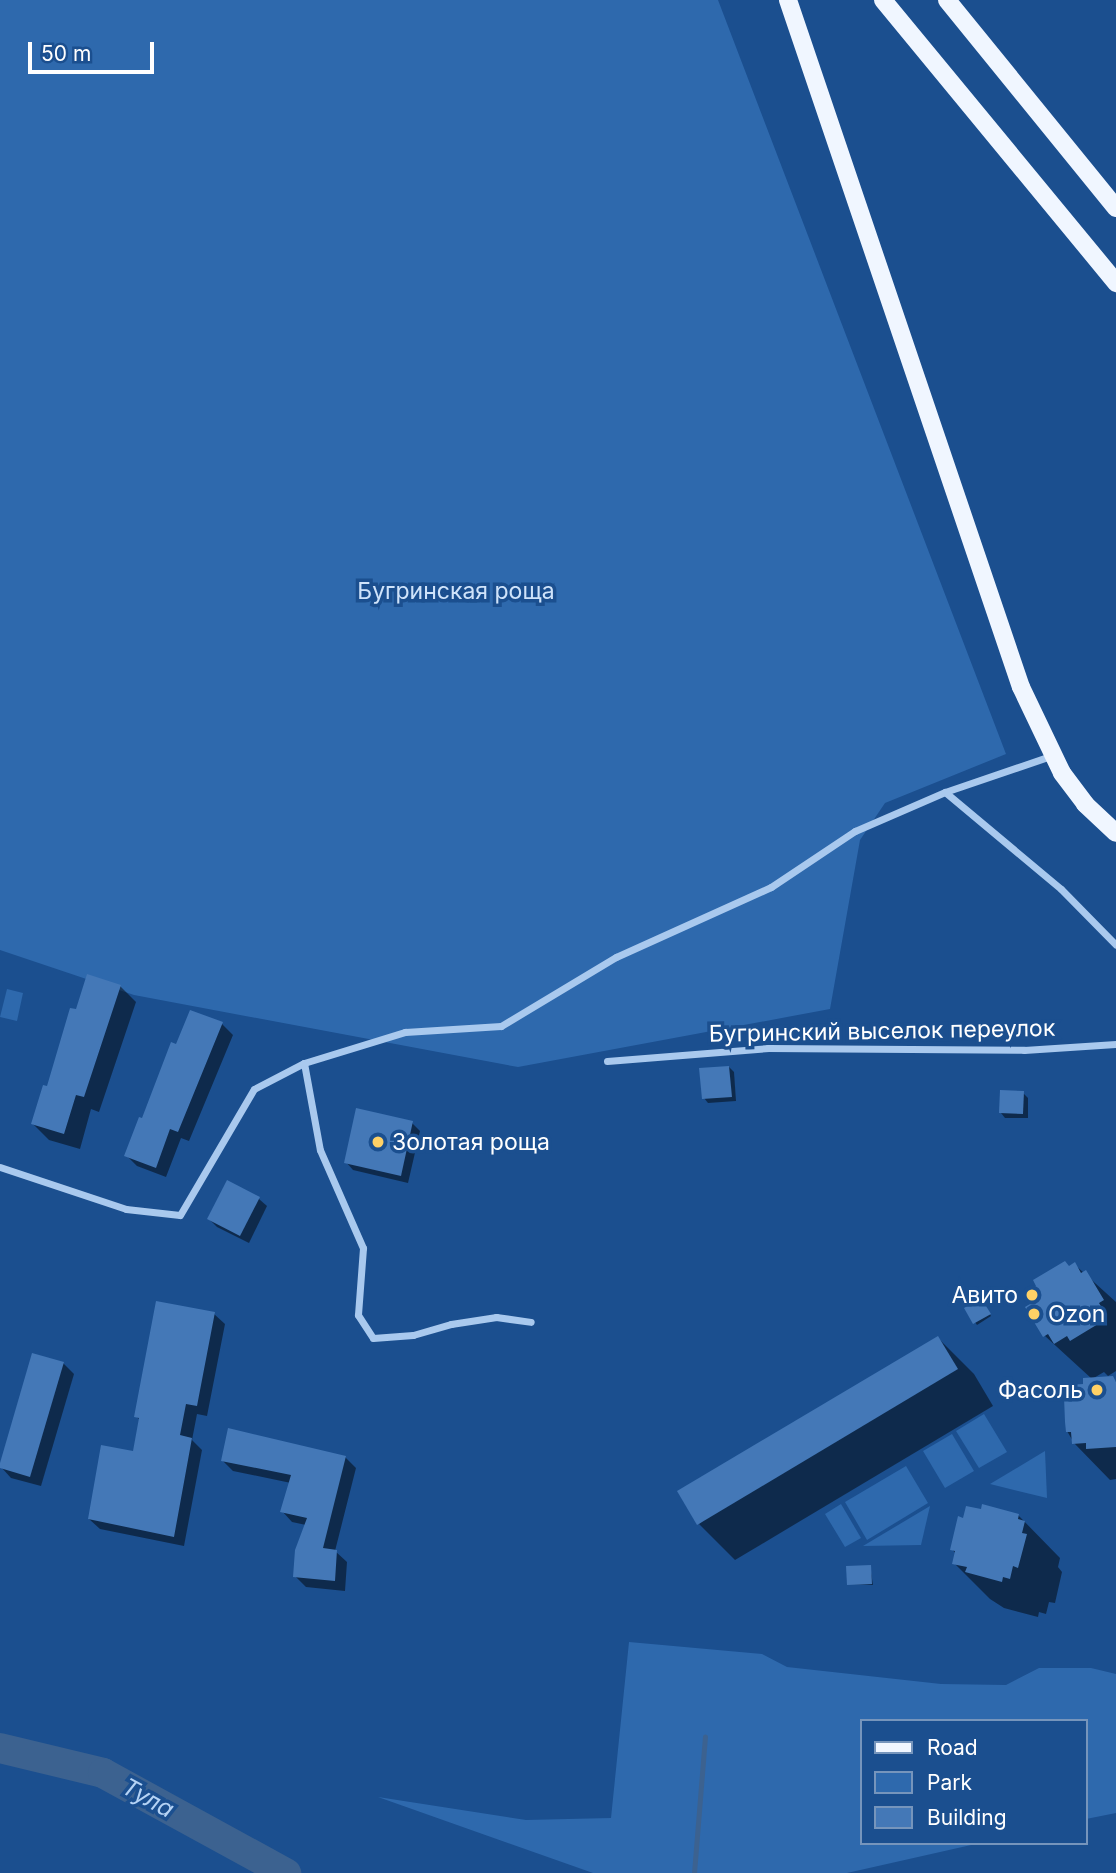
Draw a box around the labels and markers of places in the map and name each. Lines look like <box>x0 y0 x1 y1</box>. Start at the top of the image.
place label: Золотая роща <box>392 1128 550 1156</box>
marker: Золотая роща <box>370 1134 386 1150</box>
place label: Авито <box>951 1281 1018 1309</box>
marker: Авито <box>1024 1287 1040 1303</box>
place label: Ozon <box>1048 1300 1105 1328</box>
marker: Ozon <box>1026 1306 1042 1322</box>
place label: Фасоль <box>998 1376 1083 1404</box>
marker: Фасоль <box>1089 1382 1105 1398</box>

